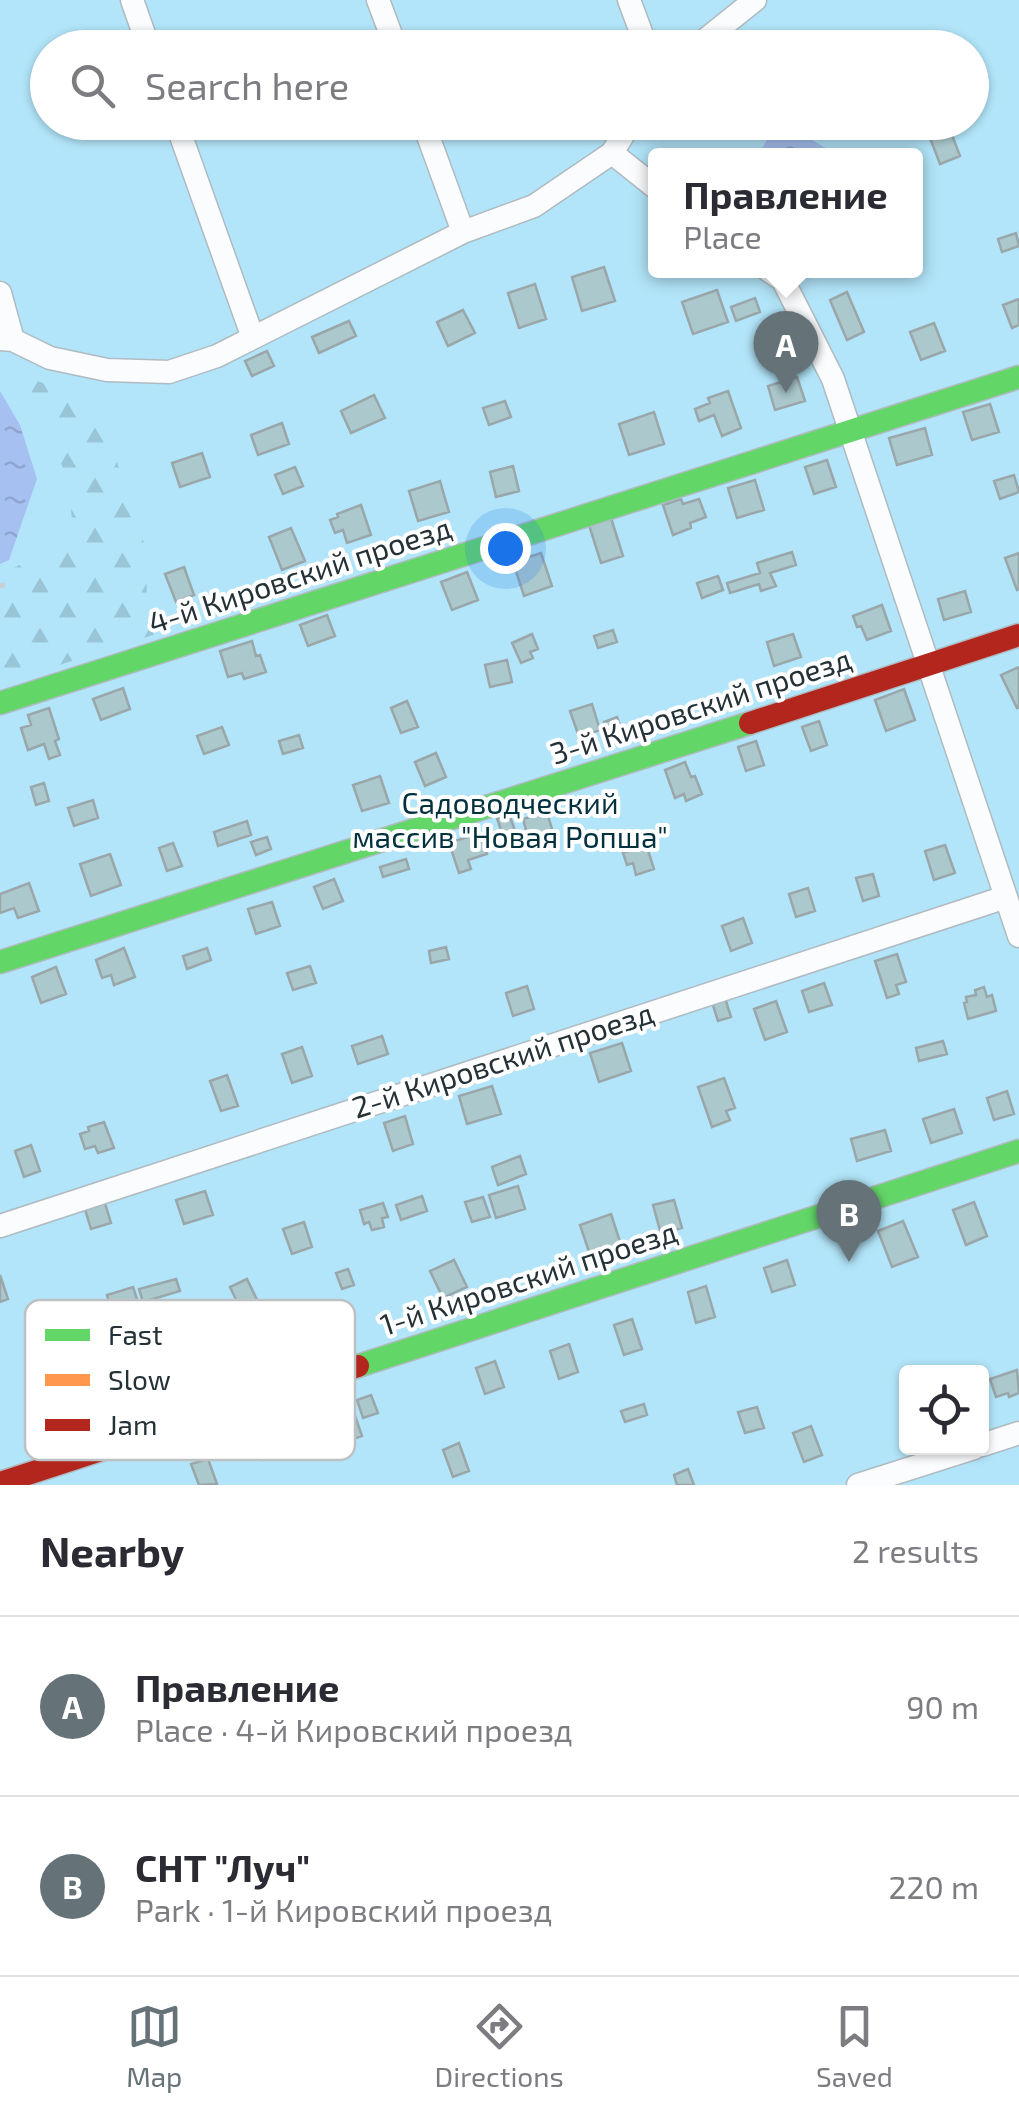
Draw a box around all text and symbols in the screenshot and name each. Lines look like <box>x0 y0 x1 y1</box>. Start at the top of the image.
search box <box>30 30 989 140</box>
icon: search <box>65 58 120 113</box>
text: Search here <box>145 62 349 108</box>
popup <box>648 148 923 278</box>
text: Правление <box>683 171 888 217</box>
text: Place <box>683 217 762 255</box>
pin: A <box>754 310 818 393</box>
street label: 4-й Кировский проезд <box>143 508 455 640</box>
your location <box>480 523 531 574</box>
street label: 3-й Кировский проезд <box>545 639 855 771</box>
park label: Садоводческий массив "Новая Ропша" <box>352 784 668 854</box>
street label: 2-й Кировский проезд <box>347 993 658 1125</box>
pin: B <box>816 1180 882 1262</box>
street label: 1-й Кировский проезд <box>376 1212 681 1342</box>
legend <box>25 1300 355 1460</box>
text: Fast <box>108 1317 163 1351</box>
text: Slow <box>108 1362 171 1396</box>
map controls <box>899 1365 989 1455</box>
button: locate <box>899 1365 989 1455</box>
text: Jam <box>108 1407 157 1441</box>
text: Nearby <box>40 1525 184 1575</box>
text: 2 results <box>852 1531 979 1569</box>
text: Правление <box>135 1664 339 1710</box>
text: A <box>62 1687 83 1725</box>
text: 90 m <box>906 1687 979 1725</box>
text: Place · 4-й Кировский проезд <box>135 1710 573 1748</box>
text: СНТ "Луч" <box>135 1844 310 1890</box>
text: B <box>62 1867 83 1905</box>
text: 220 m <box>889 1867 979 1905</box>
text: Park · 1-й Кировский проезд <box>135 1890 552 1928</box>
tab: Map <box>126 1999 182 2093</box>
tab: Directions <box>435 1999 564 2093</box>
tab: Saved <box>816 1999 893 2093</box>

